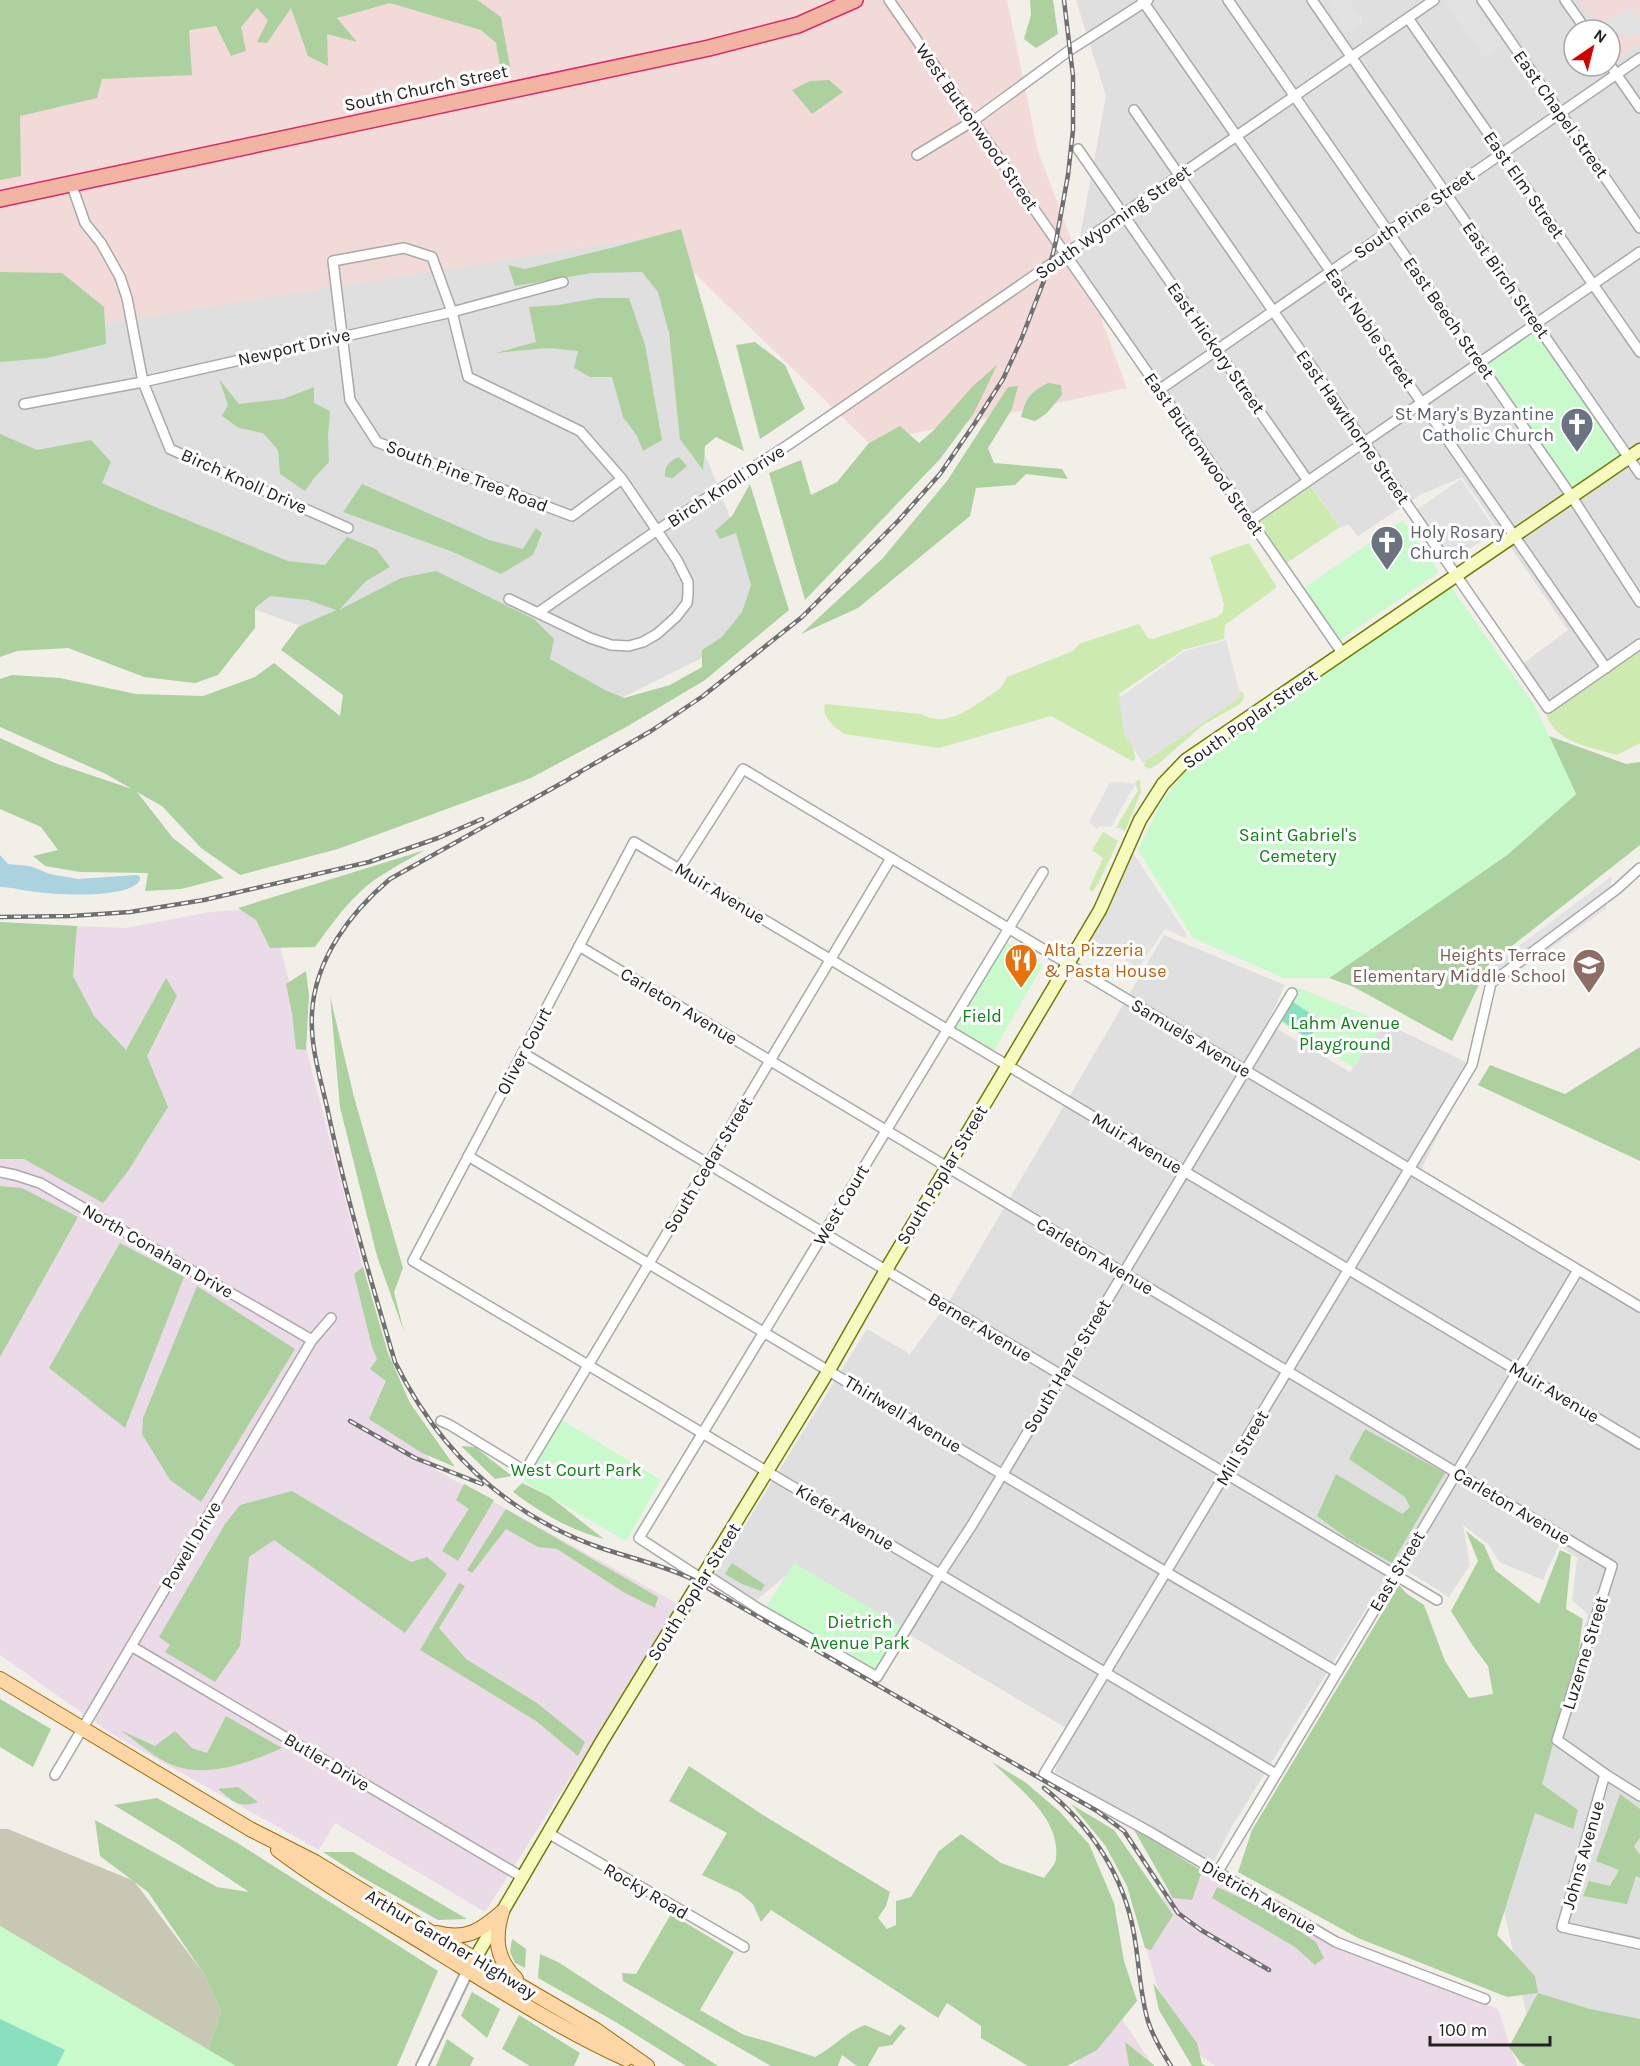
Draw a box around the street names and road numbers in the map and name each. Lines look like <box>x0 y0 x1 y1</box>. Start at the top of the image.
street label: West Buttonwood Street <box>911 39 1043 215</box>
street label: East Chapel Street <box>1509 46 1613 182</box>
street label: South Church Street <box>342 60 510 116</box>
street label: East Elm Street <box>1479 127 1569 243</box>
street label: South Wyoming Street <box>1031 160 1195 284</box>
street label: South Pine Street <box>1349 164 1479 264</box>
street label: East Birch Street <box>1458 217 1555 343</box>
street label: East Beech Street <box>1399 253 1499 383</box>
street label: East Noble Street <box>1320 264 1420 392</box>
street label: East Hickory Street <box>1162 278 1270 418</box>
street label: Newport Drive <box>236 323 352 371</box>
street label: East Hawthorne Street <box>1291 346 1415 509</box>
street label: East Buttonwood Street <box>1139 368 1269 540</box>
street label: South Pine Tree Road <box>383 435 551 517</box>
street label: Birch Knoll Drive <box>663 440 789 532</box>
street label: Birch Knoll Drive <box>178 443 310 519</box>
street label: South Poplar Street <box>1179 664 1322 774</box>
street label: Muir Avenue <box>671 857 769 929</box>
street label: Carleton Avenue <box>616 962 742 1050</box>
street label: Samuels Avenue <box>1127 994 1255 1082</box>
street label: Oliver Court <box>492 1003 556 1099</box>
street label: South Cedar Street <box>659 1093 757 1237</box>
street label: South Poplar Street <box>892 1101 992 1249</box>
street label: Muir Avenue <box>1088 1107 1186 1179</box>
street label: West Court <box>808 1160 874 1249</box>
street label: North Conahan Drive <box>79 1199 237 1303</box>
street label: Carleton Avenue <box>1032 1212 1158 1300</box>
street label: Berner Avenue <box>924 1287 1036 1367</box>
street label: South Hazle Street <box>1018 1295 1116 1437</box>
street label: Muir Avenue <box>1505 1356 1603 1428</box>
street label: Thirlwell Avenue <box>840 1370 966 1458</box>
street label: Mill Street <box>1211 1406 1273 1490</box>
street label: Carleton Avenue <box>1449 1462 1575 1550</box>
street label: Kiefer Avenue <box>792 1479 898 1555</box>
street label: Powell Drive <box>156 1497 226 1593</box>
street label: South Poplar Street <box>643 1519 746 1665</box>
street label: East Street <box>1364 1527 1430 1615</box>
street label: Luzerne Street <box>1557 1593 1613 1712</box>
street label: Butler Drive <box>280 1728 374 1796</box>
street label: Johns Avenue <box>1557 1798 1609 1912</box>
street label: Dietrich Avenue <box>1198 1855 1320 1939</box>
street label: Rocky Road <box>600 1858 692 1924</box>
street label: Arthur Gardner Highway <box>362 1884 541 2004</box>

